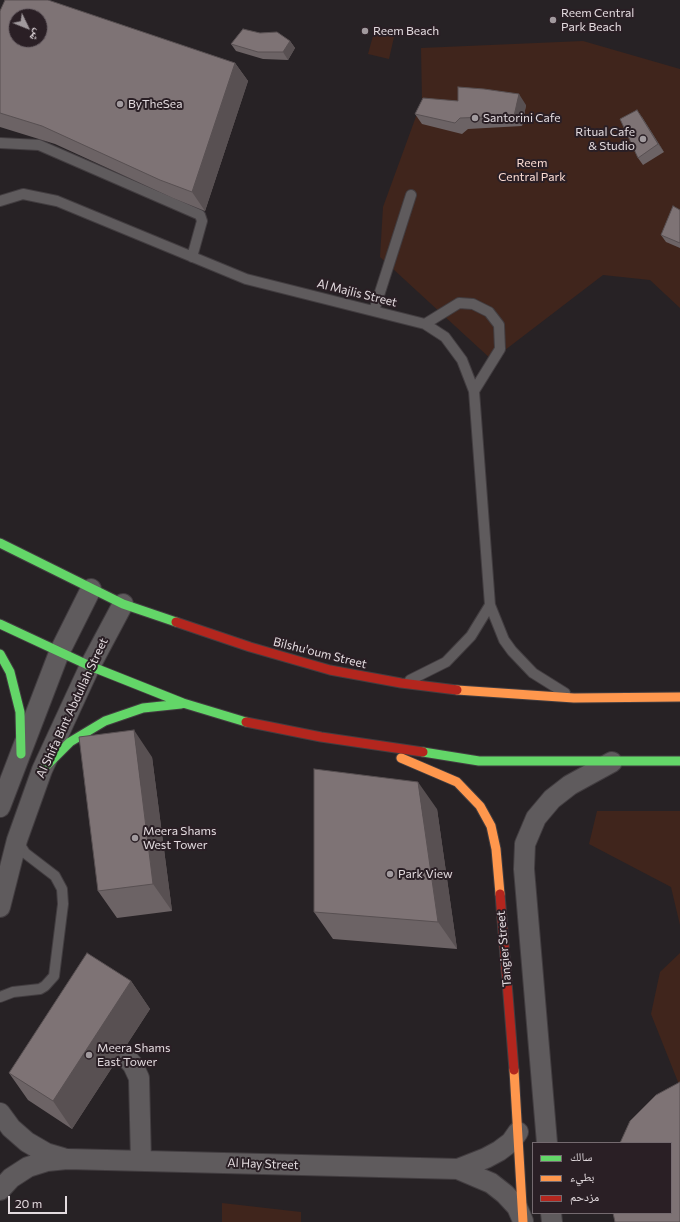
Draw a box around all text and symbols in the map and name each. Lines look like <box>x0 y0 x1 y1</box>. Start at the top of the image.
place label: Reem Central Park Beach <box>561 6 634 34</box>
north arrow <box>8 8 48 48</box>
marker: Reem Central Park Beach <box>548 15 558 25</box>
place label: Reem Beach <box>373 24 439 38</box>
marker: Reem Beach <box>360 26 370 36</box>
text: ش <box>28 27 45 45</box>
place label: ByTheSea <box>128 97 182 111</box>
marker: ByTheSea <box>115 99 125 109</box>
place label: Santorini Cafe <box>483 111 561 125</box>
marker: Santorini Cafe <box>470 113 480 123</box>
place label: Ritual Cafe & Studio <box>575 125 635 153</box>
marker: Ritual Cafe & Studio <box>638 134 648 144</box>
park label: Reem Central Park <box>498 156 566 184</box>
street label: Al Majlis Street <box>315 276 399 310</box>
street label: Bilshu'oum Street <box>272 634 368 672</box>
street label: Al Shifa Bint Abdullah Street <box>33 636 111 780</box>
place label: Meera Shams West Tower <box>143 824 216 852</box>
marker: Meera Shams West Tower <box>130 833 140 843</box>
place label: Park View <box>398 867 453 881</box>
marker: Park View <box>385 869 395 879</box>
street label: Tangier Street <box>493 910 515 988</box>
place label: Meera Shams East Tower <box>97 1041 170 1069</box>
marker: Meera Shams East Tower <box>84 1050 94 1060</box>
legend <box>532 1142 672 1214</box>
text: سالك <box>570 1149 592 1163</box>
street label: Al Hay Street <box>227 1156 299 1172</box>
text: بطيء <box>570 1169 594 1183</box>
scale bar <box>10 1188 69 1214</box>
text: مزدحم <box>570 1189 599 1203</box>
text: 20 m <box>15 1196 42 1210</box>

